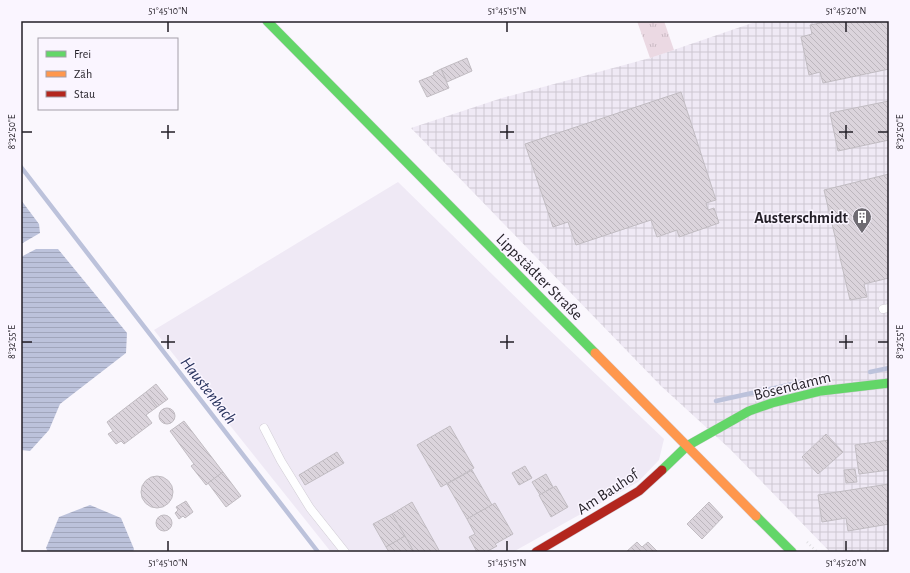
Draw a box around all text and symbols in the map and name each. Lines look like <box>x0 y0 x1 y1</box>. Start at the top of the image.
text: 51°45'10"N <box>148 6 188 16</box>
text: 51°45'15"N <box>488 6 526 16</box>
text: 51°45'20"N <box>826 6 866 16</box>
legend <box>38 38 178 110</box>
text: Frei <box>74 48 91 60</box>
text: Zäh <box>74 68 92 80</box>
text: Stau <box>74 88 95 100</box>
text: 8°32'50"E <box>7 114 17 150</box>
text: 8°32'50"E <box>895 114 905 150</box>
building icon: Austerschmidt <box>851 206 873 234</box>
place label: Austerschmidt <box>754 210 849 226</box>
street label: Lippstädter Straße <box>493 230 586 323</box>
text: 8°32'55"E <box>7 325 17 359</box>
text: 8°32'55"E <box>895 325 905 359</box>
water label: Haustenbach <box>177 354 240 427</box>
street label: Bösendamm <box>752 369 832 403</box>
street label: Am Bauhof <box>574 466 642 517</box>
text: 51°45'10"N <box>148 558 188 568</box>
text: 51°45'15"N <box>488 558 526 568</box>
text: 51°45'20"N <box>826 558 866 568</box>

